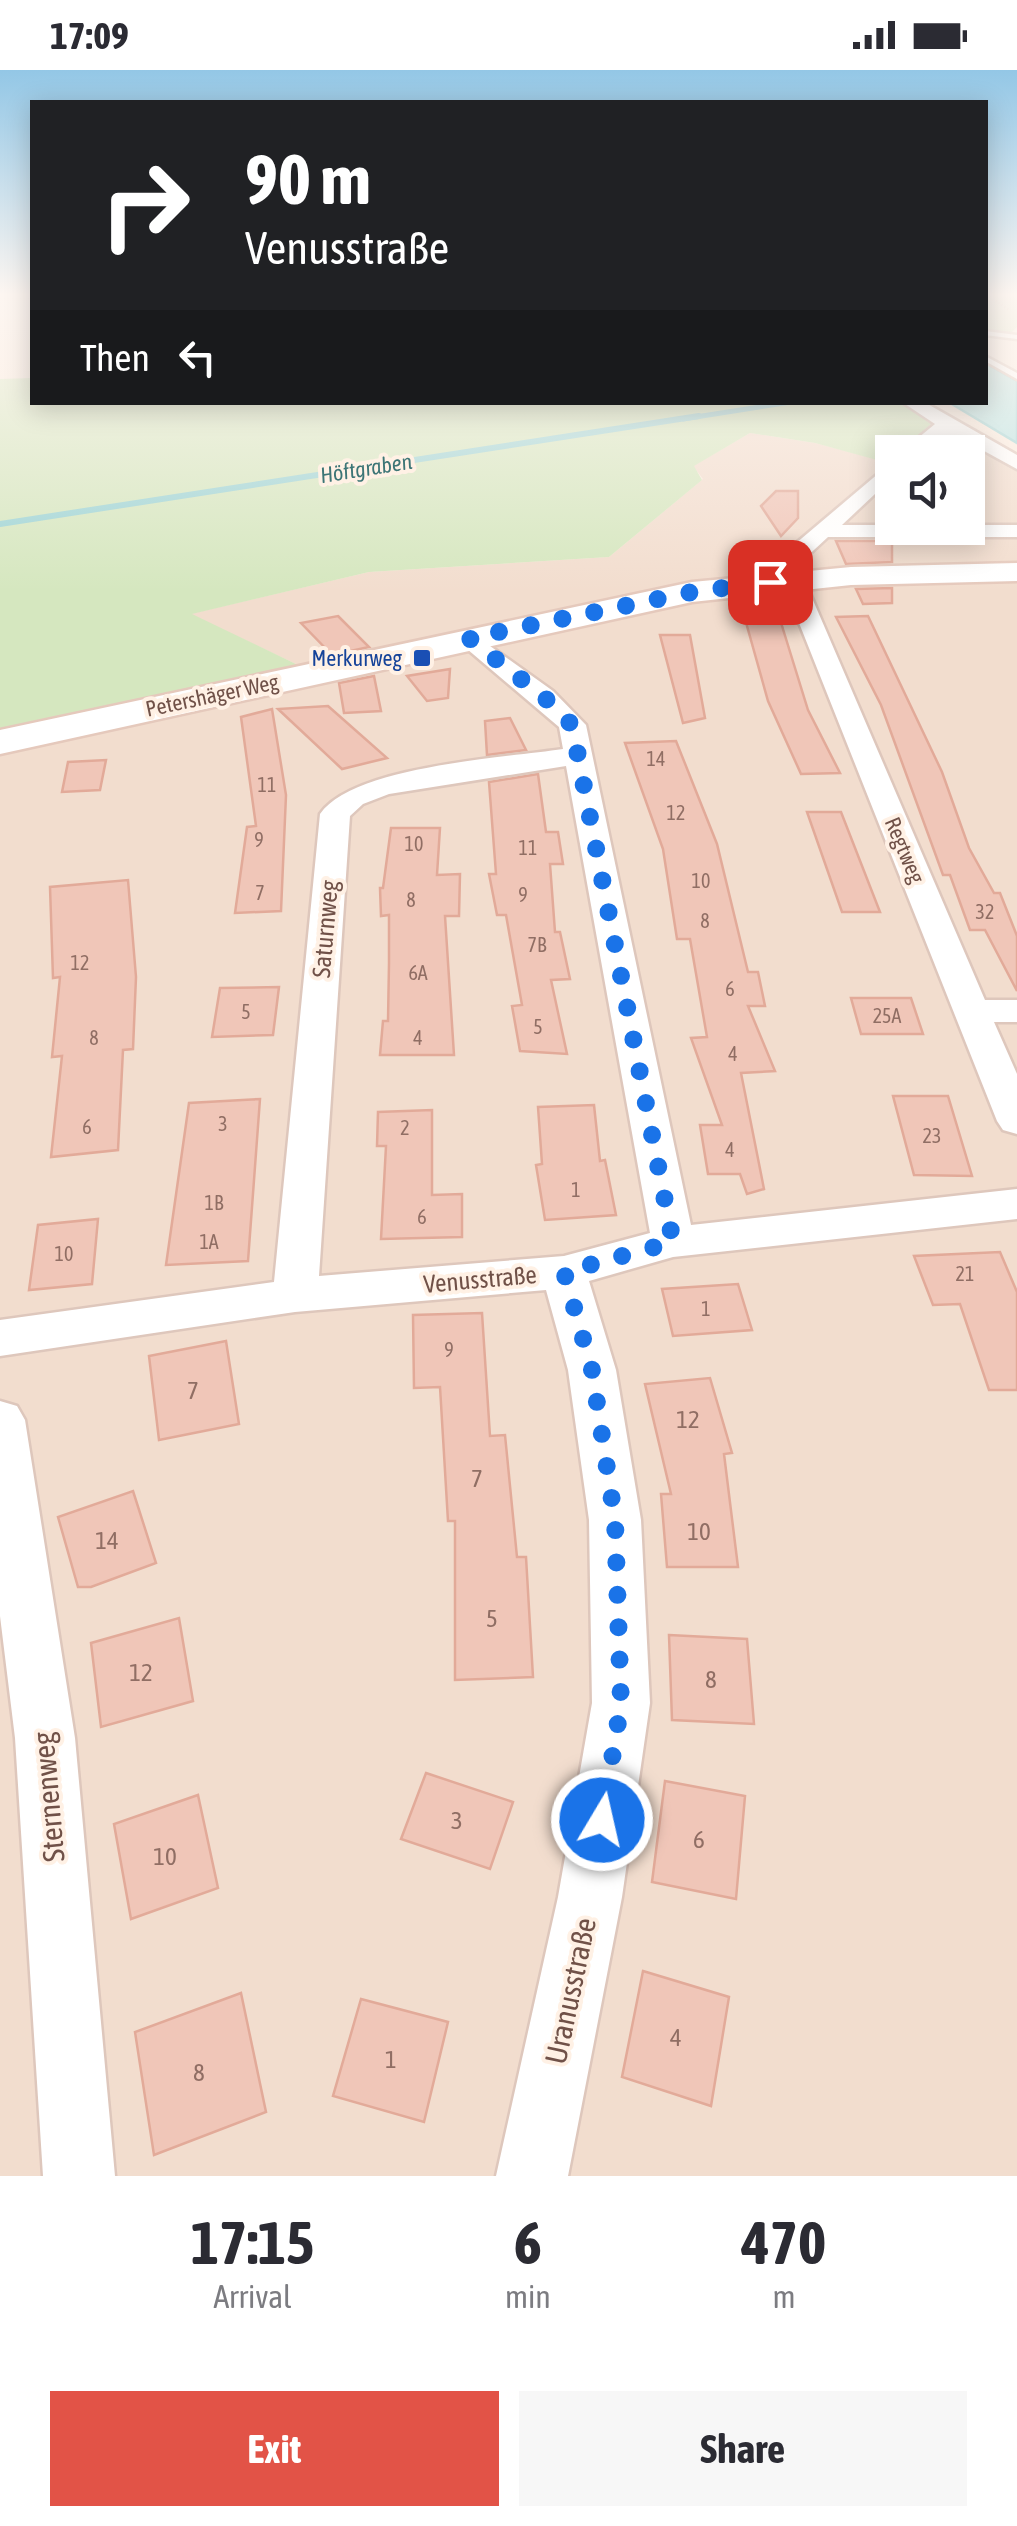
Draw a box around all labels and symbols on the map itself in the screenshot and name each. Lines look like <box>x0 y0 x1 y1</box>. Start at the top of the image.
water label: Höftgraben <box>318 448 414 488</box>
pin <box>728 540 813 625</box>
place label: Merkurweg <box>312 645 403 671</box>
marker: Merkurweg <box>411 647 433 669</box>
street label: Petershäger Weg <box>143 668 281 722</box>
house number: 14 <box>647 747 665 770</box>
house number: 11 <box>258 773 276 796</box>
house number: 12 <box>667 801 685 824</box>
street label: Regtweg <box>880 813 931 887</box>
house number: 9 <box>254 828 264 851</box>
house number: 10 <box>405 832 423 855</box>
house number: 11 <box>519 836 537 859</box>
house number: 10 <box>692 869 710 892</box>
street label: Saturnweg <box>307 879 343 979</box>
house number: 7 <box>255 881 265 904</box>
house number: 9 <box>518 883 528 906</box>
house number: 8 <box>406 888 416 911</box>
house number: 32 <box>976 900 994 923</box>
house number: 8 <box>700 909 710 932</box>
house number: 7B <box>528 933 547 956</box>
house number: 12 <box>71 951 89 974</box>
house number: 6A <box>408 961 428 984</box>
house number: 6 <box>725 977 735 1000</box>
house number: 5 <box>241 1000 251 1023</box>
house number: 25A <box>873 1004 901 1027</box>
house number: 5 <box>533 1015 543 1038</box>
house number: 8 <box>89 1026 99 1049</box>
house number: 4 <box>413 1026 423 1049</box>
house number: 4 <box>728 1042 738 1065</box>
house number: 3 <box>218 1112 228 1135</box>
house number: 6 <box>82 1115 92 1138</box>
house number: 2 <box>400 1116 410 1139</box>
house number: 23 <box>923 1124 941 1147</box>
house number: 4 <box>725 1138 735 1161</box>
house number: 1 <box>571 1178 581 1201</box>
house number: 1B <box>205 1191 224 1214</box>
house number: 6 <box>417 1205 427 1228</box>
house number: 1A <box>199 1230 219 1253</box>
house number: 10 <box>55 1242 73 1265</box>
street label: Venusstraße <box>422 1260 538 1298</box>
house number: 21 <box>956 1262 974 1285</box>
house number: 1 <box>701 1297 711 1320</box>
house number: 9 <box>444 1338 454 1361</box>
house number: 7 <box>187 1376 199 1404</box>
house number: 12 <box>676 1405 700 1433</box>
house number: 7 <box>471 1464 483 1492</box>
house number: 10 <box>687 1517 711 1545</box>
house number: 14 <box>95 1526 119 1554</box>
house number: 5 <box>486 1604 498 1632</box>
house number: 12 <box>129 1658 153 1686</box>
house number: 8 <box>705 1665 717 1693</box>
street label: Sternenweg <box>25 1731 71 1863</box>
position arrow <box>550 1768 654 1872</box>
house number: 3 <box>451 1806 463 1834</box>
house number: 6 <box>693 1825 705 1853</box>
house number: 10 <box>153 1842 177 1870</box>
street label: Uranusstraße <box>538 1915 602 2067</box>
house number: 4 <box>670 2023 682 2051</box>
house number: 1 <box>385 2045 397 2073</box>
house number: 8 <box>193 2058 205 2086</box>

